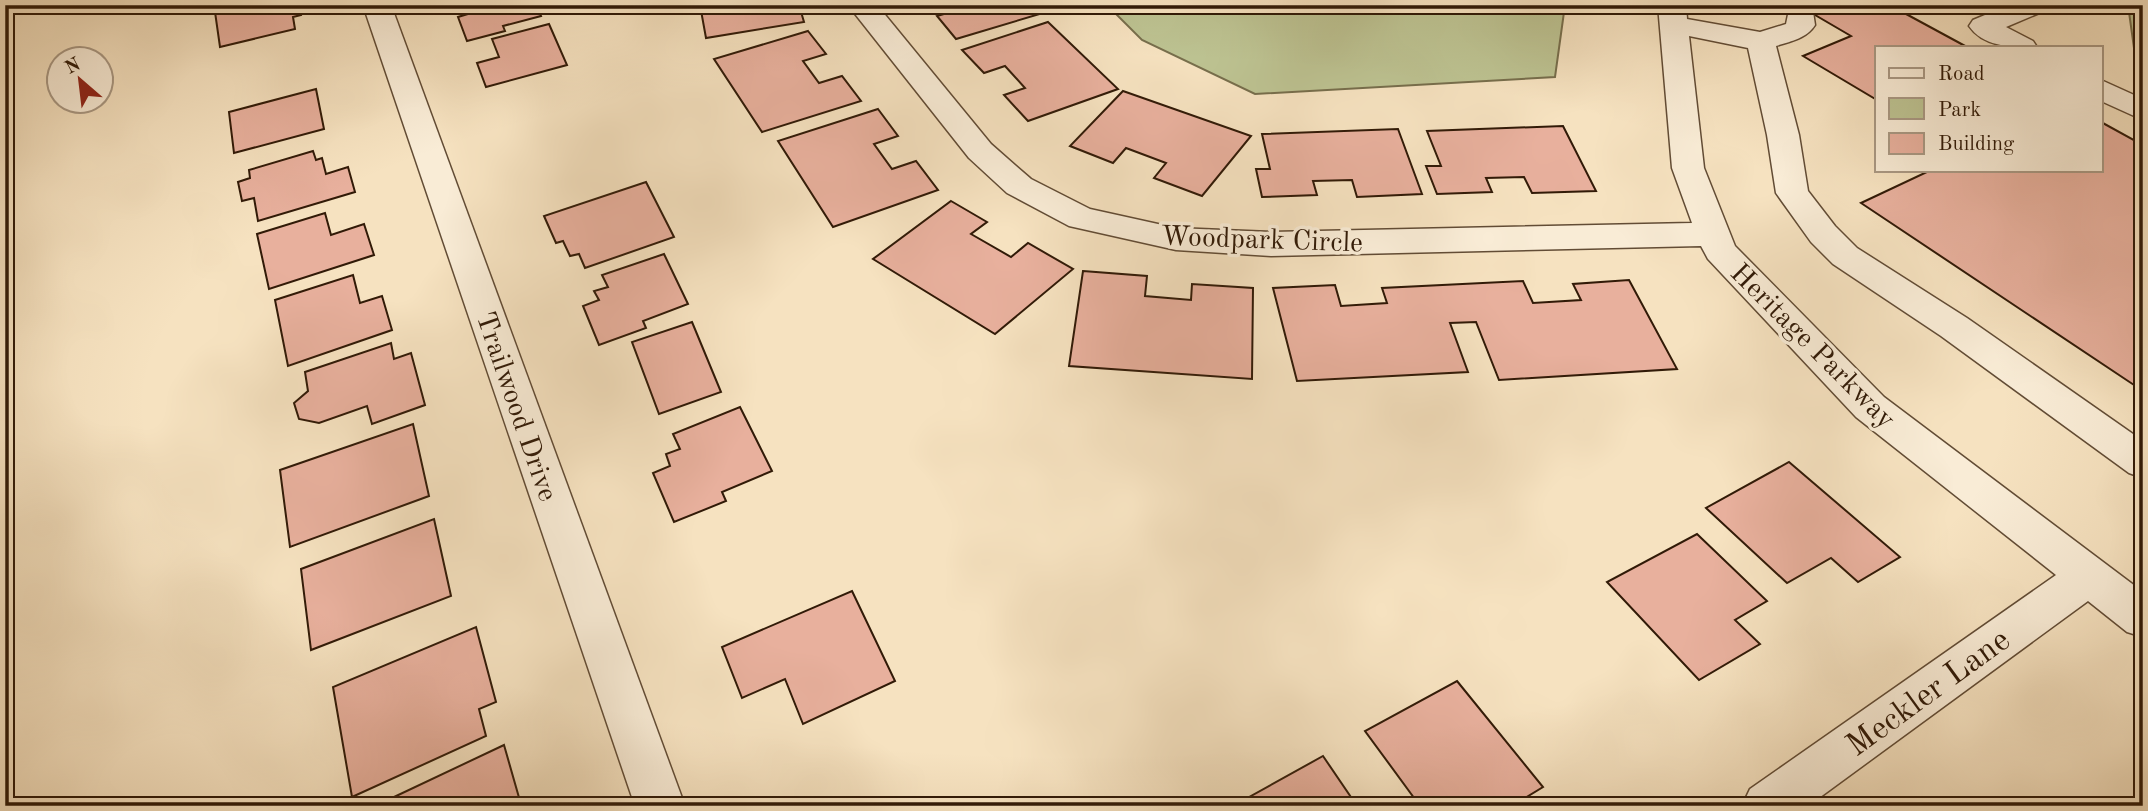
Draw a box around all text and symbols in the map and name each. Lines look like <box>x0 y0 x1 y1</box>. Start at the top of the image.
north arrow <box>46 46 116 116</box>
legend <box>1875 46 2102 172</box>
text: N <box>62 55 84 79</box>
text: Road <box>1938 64 1985 85</box>
text: Park <box>1938 100 1981 121</box>
text: Building <box>1938 134 2015 155</box>
street label: Woodpark Circle <box>1160 223 1363 259</box>
street label: Heritage Parkway <box>1724 259 1900 435</box>
street label: Trailwood Drive <box>470 309 561 505</box>
street label: Meckler Lane <box>1841 624 2017 764</box>

